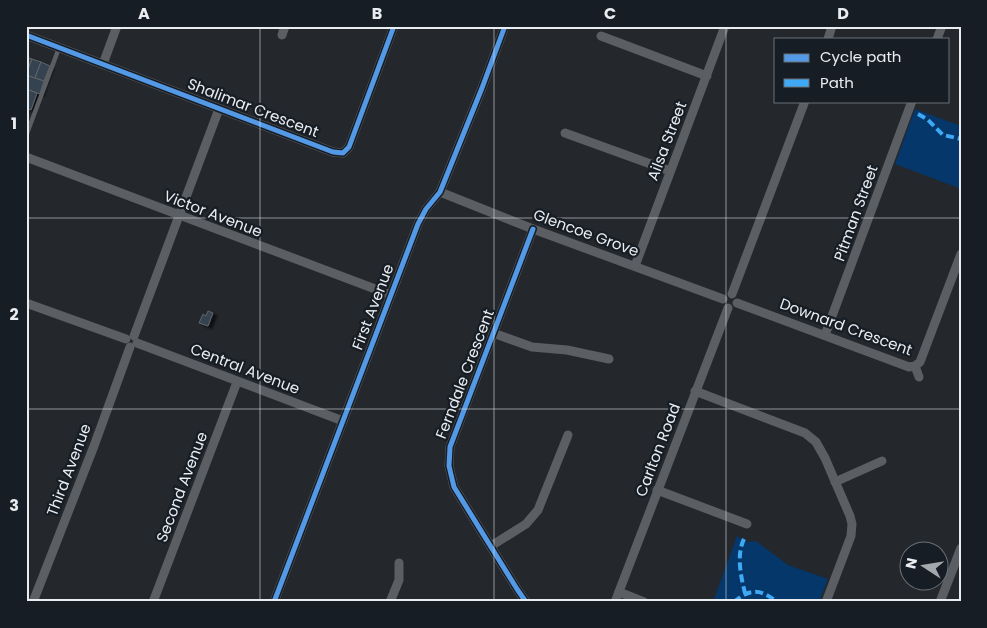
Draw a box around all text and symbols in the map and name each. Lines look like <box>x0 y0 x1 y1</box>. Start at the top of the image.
text: A <box>138 2 150 25</box>
text: B <box>372 2 382 25</box>
text: C <box>604 2 616 25</box>
text: D <box>837 2 849 25</box>
legend <box>774 38 950 102</box>
text: Cycle path <box>820 46 901 67</box>
text: Path <box>820 72 854 93</box>
street label: Shalimar Crescent <box>185 73 322 142</box>
street label: Ailsa Street <box>642 98 691 184</box>
text: 1 <box>11 112 17 135</box>
street label: Pitman Street <box>828 162 883 264</box>
street label: Victor Avenue <box>161 185 265 242</box>
street label: Glencoe Grove <box>530 204 642 261</box>
street label: First Avenue <box>347 261 399 353</box>
street label: Downard Crescent <box>777 293 915 360</box>
text: 2 <box>9 303 19 326</box>
street label: Ferndale Crescent <box>430 306 499 442</box>
street label: Central Avenue <box>187 338 303 399</box>
street label: Carlton Road <box>630 400 685 500</box>
street label: Third Avenue <box>41 421 96 519</box>
street label: Second Avenue <box>151 428 212 545</box>
text: 3 <box>9 494 19 517</box>
north arrow <box>900 540 950 590</box>
text: N <box>900 556 922 571</box>

